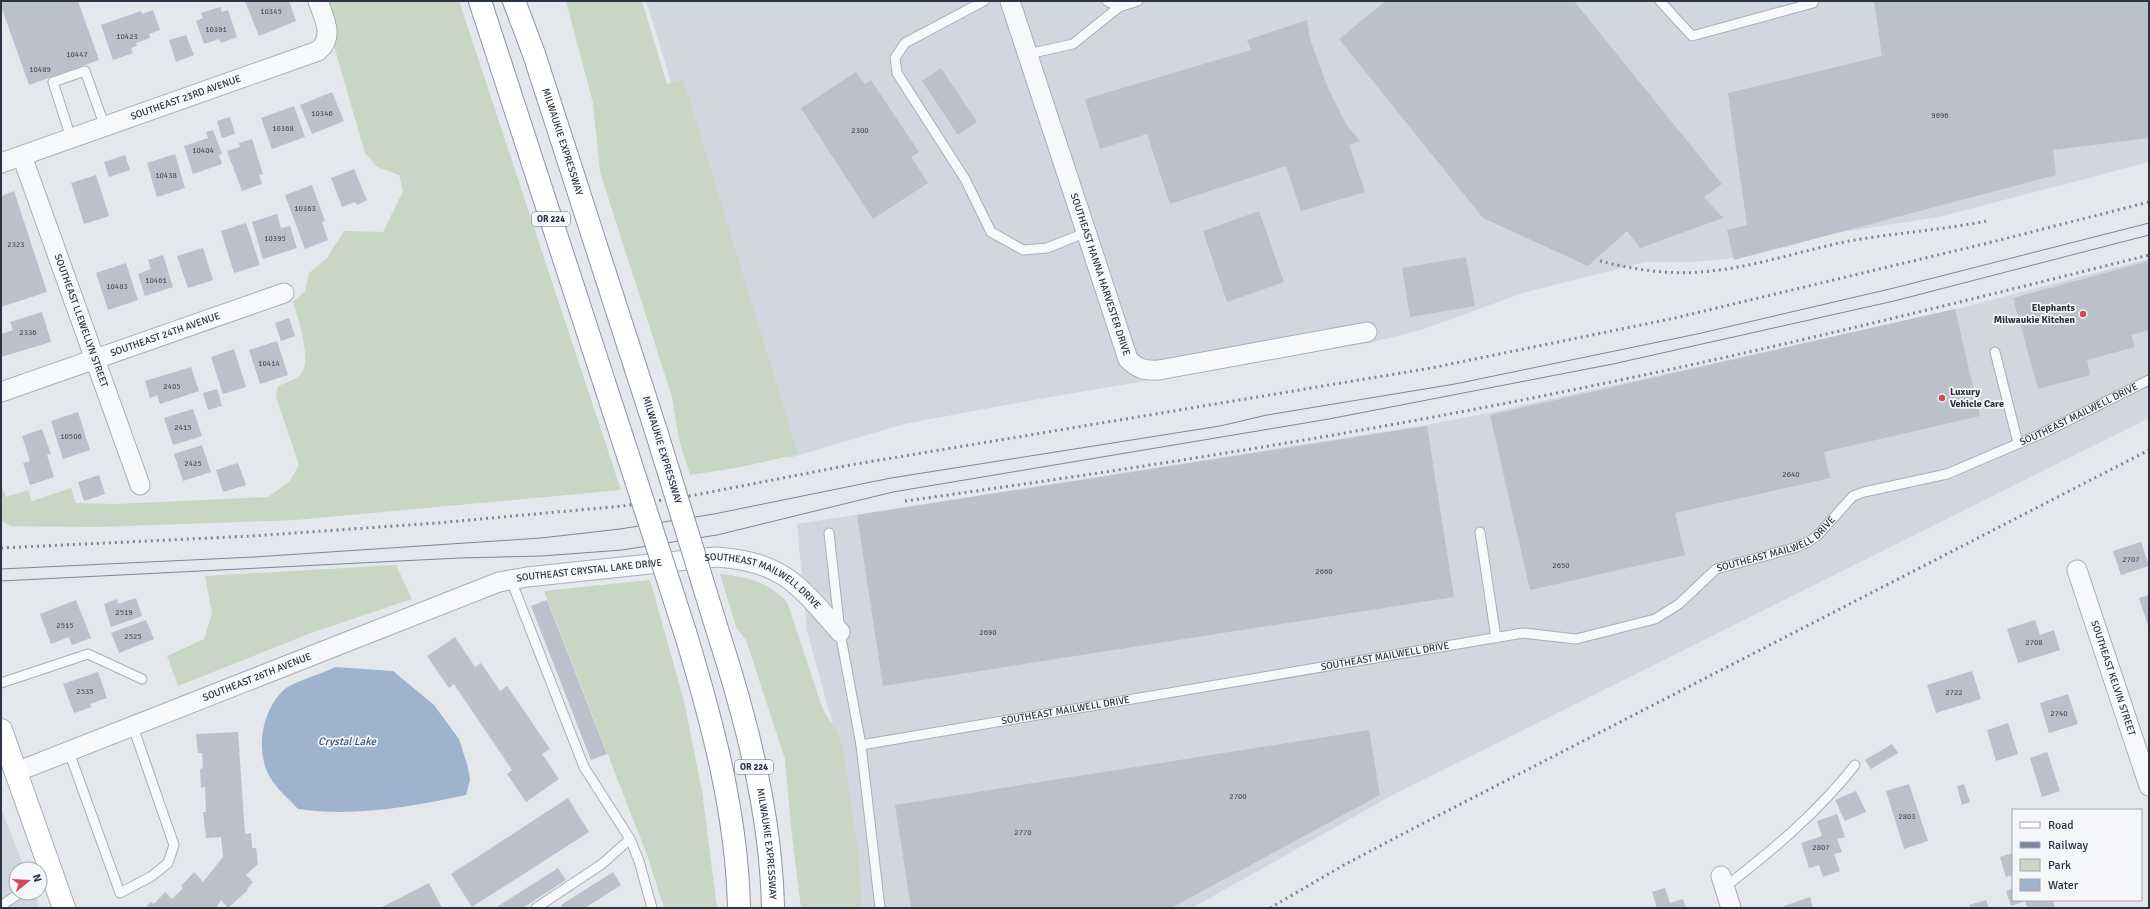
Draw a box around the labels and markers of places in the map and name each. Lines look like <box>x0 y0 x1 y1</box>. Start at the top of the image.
place label: Elephants Milwaukie Kitchen <box>1994 302 2076 326</box>
marker: Elephants Milwaukie Kitchen <box>2078 309 2088 319</box>
place label: Luxury Vehicle Care <box>1950 386 2004 410</box>
marker: Luxury Vehicle Care <box>1937 393 1947 403</box>

